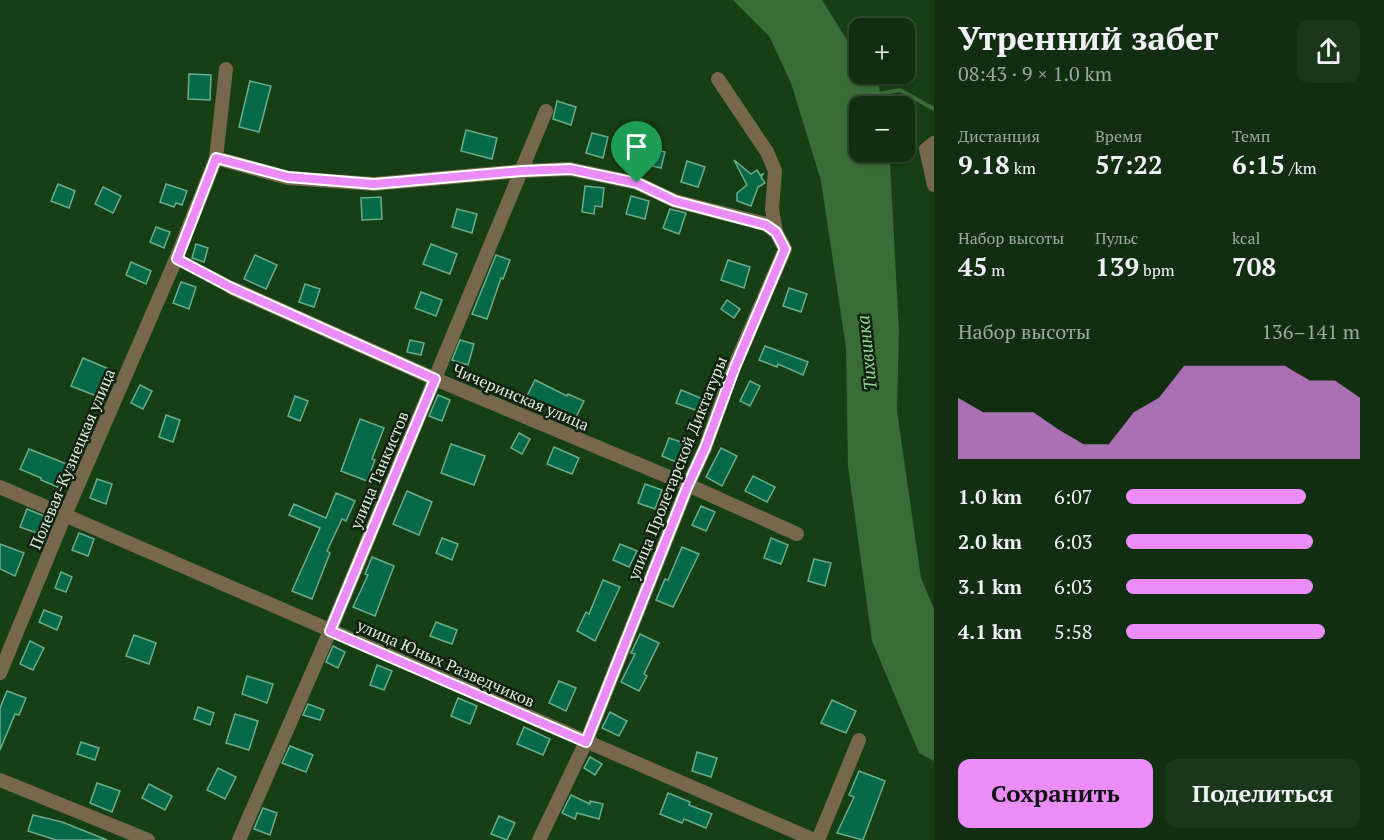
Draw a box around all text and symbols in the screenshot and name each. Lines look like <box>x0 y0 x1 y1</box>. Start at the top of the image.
text: Утренний забег <box>958 16 1218 59</box>
map controls <box>849 18 915 162</box>
button: + <box>849 18 915 84</box>
button: share <box>1297 20 1360 83</box>
text: 08:43 · 9 × 1.0 km <box>958 60 1112 87</box>
button: − <box>849 96 915 162</box>
pin <box>611 121 662 183</box>
text: Дистанция <box>958 125 1040 147</box>
text: Время <box>1095 125 1142 147</box>
text: Темп <box>1232 125 1270 147</box>
icon: arrive <box>620 130 653 163</box>
text: 9.18 <box>958 147 1010 181</box>
text: 57:22 <box>1095 147 1163 181</box>
text: 6:15 <box>1232 147 1285 181</box>
text: km <box>1010 157 1036 179</box>
text: /km <box>1285 157 1316 179</box>
text: Набор высоты <box>958 227 1064 249</box>
text: Пульс <box>1095 227 1138 249</box>
text: kcal <box>1232 227 1260 249</box>
text: 45 <box>958 249 987 283</box>
text: 139 <box>1095 249 1139 283</box>
text: 708 <box>1232 249 1276 283</box>
text: m <box>987 259 1005 281</box>
text: bpm <box>1139 259 1175 281</box>
water label: Тихвинка <box>850 314 882 392</box>
text: Набор высоты <box>958 318 1091 345</box>
text: 136–141 m <box>1261 318 1360 345</box>
street label: улица Пролетарской Диктатуры <box>622 353 732 584</box>
street label: Чичеринская улица <box>449 358 593 436</box>
street label: Полевая-Кузнецкая улица <box>24 365 120 553</box>
street label: улица Танкистов <box>344 408 414 533</box>
text: 1.0 km <box>958 483 1022 510</box>
text: 6:07 <box>1054 483 1093 510</box>
text: 2.0 km <box>958 528 1022 555</box>
text: 6:03 <box>1054 528 1093 555</box>
text: 3.1 km <box>958 573 1022 600</box>
text: 6:03 <box>1054 573 1093 600</box>
street label: улица Юных Разведчиков <box>353 613 538 712</box>
text: 4.1 km <box>958 618 1022 645</box>
text: 5:58 <box>1054 618 1093 645</box>
button: Сохранить <box>958 759 1153 828</box>
button: Поделиться <box>1165 759 1360 828</box>

